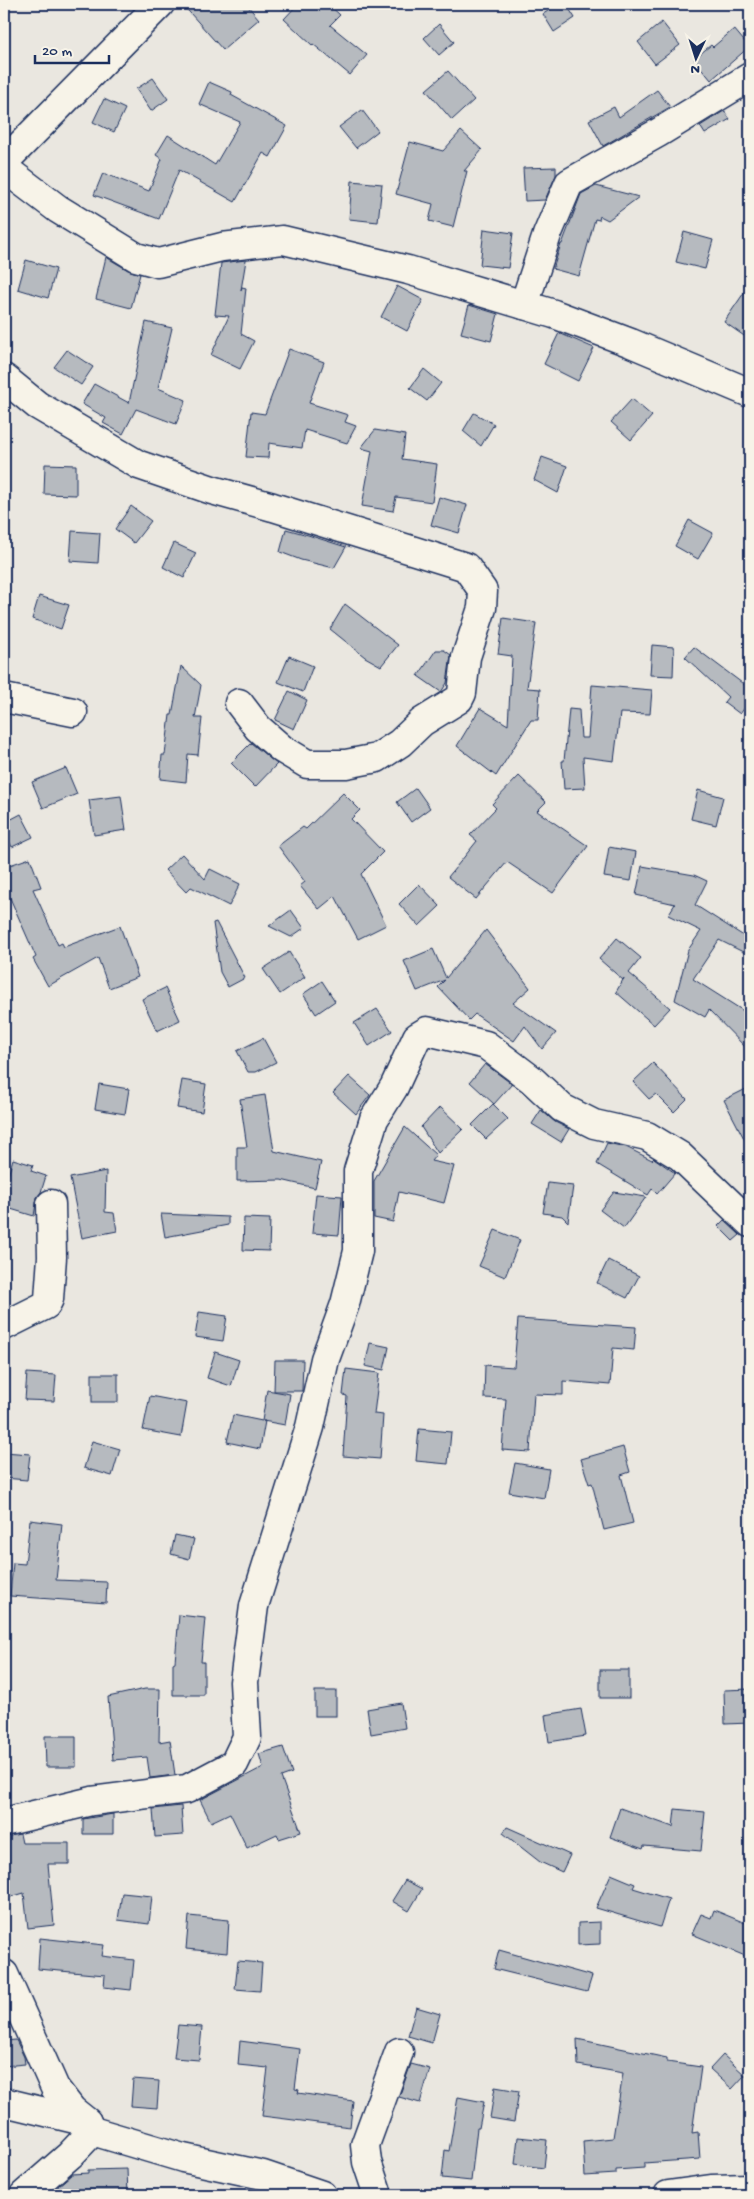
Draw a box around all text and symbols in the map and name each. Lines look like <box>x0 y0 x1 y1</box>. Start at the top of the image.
scale bar <box>35 32 109 64</box>
north arrow <box>672 32 722 82</box>
text: 20 m <box>42 43 72 61</box>
text: N <box>690 60 700 77</box>

